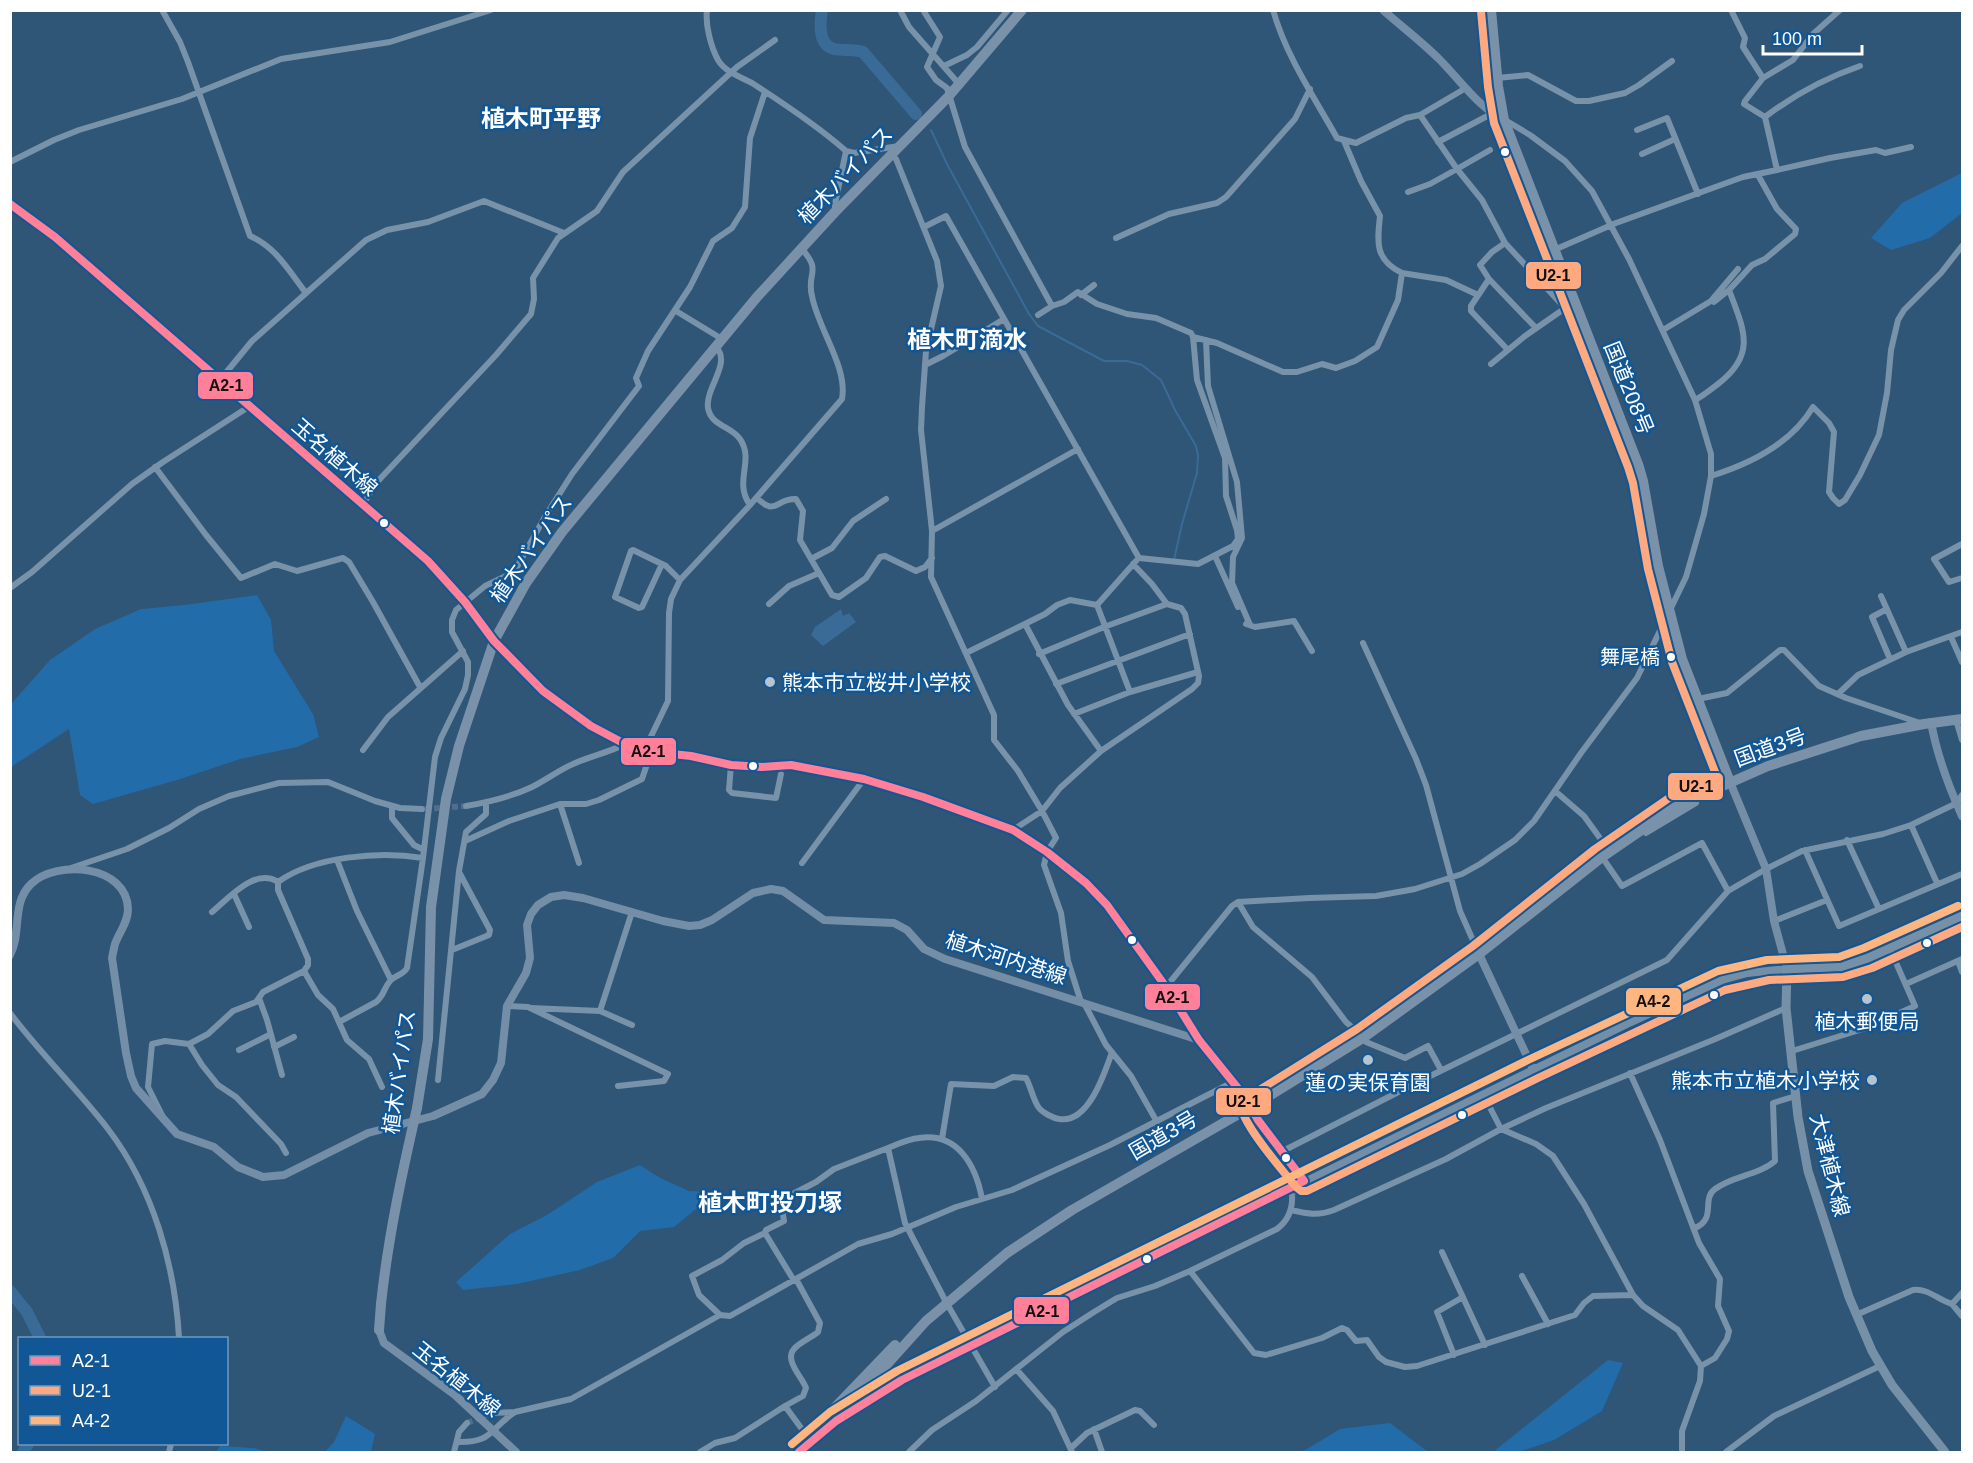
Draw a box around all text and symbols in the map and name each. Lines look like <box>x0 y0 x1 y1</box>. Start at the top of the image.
scale bar <box>1763 18 1862 56</box>
text: 100 m <box>1772 29 1822 49</box>
district label: 植木町平野 <box>481 105 601 132</box>
street label: 植木バイパス <box>793 122 897 228</box>
unlabelled marker <box>1499 146 1511 158</box>
line badge: U2-1 <box>1525 261 1582 290</box>
text: U2-1 <box>1536 267 1570 284</box>
district label: 植木町滴水 <box>907 326 1027 353</box>
street label: 国道208号 <box>1600 338 1658 438</box>
line badge: A2-1 <box>197 371 254 400</box>
text: A2-1 <box>209 377 243 394</box>
street label: 玉名植木線 <box>288 414 382 500</box>
street label: 植木バイパス <box>486 491 576 607</box>
unlabelled marker <box>378 517 390 529</box>
place label: 舞尾橋 <box>1600 646 1660 668</box>
marker: 舞尾橋 <box>1665 651 1677 663</box>
place label: 熊本市立桜井小学校 <box>782 671 971 694</box>
marker: 熊本市立桜井小学校 <box>763 675 777 689</box>
street label: 国道3号 <box>1731 723 1809 771</box>
line badge: A2-1 <box>620 737 677 766</box>
text: A2-1 <box>631 743 665 760</box>
unlabelled marker <box>747 760 759 772</box>
line badge: U2-1 <box>1667 772 1724 801</box>
text: U2-1 <box>1679 778 1713 795</box>
street label: 植木河内港線 <box>943 928 1069 988</box>
unlabelled marker <box>1126 934 1138 946</box>
unlabelled marker <box>1921 937 1933 949</box>
line badge: A2-1 <box>1144 983 1201 1011</box>
line badge: A4-2 <box>1625 987 1682 1016</box>
text: A2-1 <box>1155 989 1189 1006</box>
unlabelled marker <box>1708 989 1720 1001</box>
marker: 植木郵便局 <box>1860 992 1874 1006</box>
text: A4-2 <box>1636 993 1670 1010</box>
street label: 植木バイパス <box>379 1008 419 1136</box>
place label: 植木郵便局 <box>1815 1010 1920 1033</box>
marker: 蓮の実保育園 <box>1361 1053 1375 1067</box>
place label: 熊本市立植木小学校 <box>1671 1069 1860 1092</box>
place label: 蓮の実保育園 <box>1305 1071 1431 1094</box>
marker: 熊本市立植木小学校 <box>1865 1073 1879 1087</box>
line badge: U2-1 <box>1215 1087 1272 1116</box>
text: U2-1 <box>1226 1093 1260 1110</box>
street label: 国道3号 <box>1125 1106 1201 1164</box>
unlabelled marker <box>1456 1109 1468 1121</box>
street label: 大津植木線 <box>1806 1111 1854 1219</box>
unlabelled marker <box>1280 1152 1292 1164</box>
district label: 植木町投刀塚 <box>698 1189 842 1216</box>
unlabelled marker <box>1141 1253 1153 1265</box>
line badge: A2-1 <box>1013 1296 1070 1325</box>
text: A2-1 <box>1025 1303 1059 1320</box>
legend <box>18 1337 228 1445</box>
street label: 玉名植木線 <box>409 1337 505 1421</box>
text: A2-1 <box>72 1351 110 1371</box>
text: U2-1 <box>72 1381 111 1401</box>
text: A4-2 <box>72 1411 110 1431</box>

